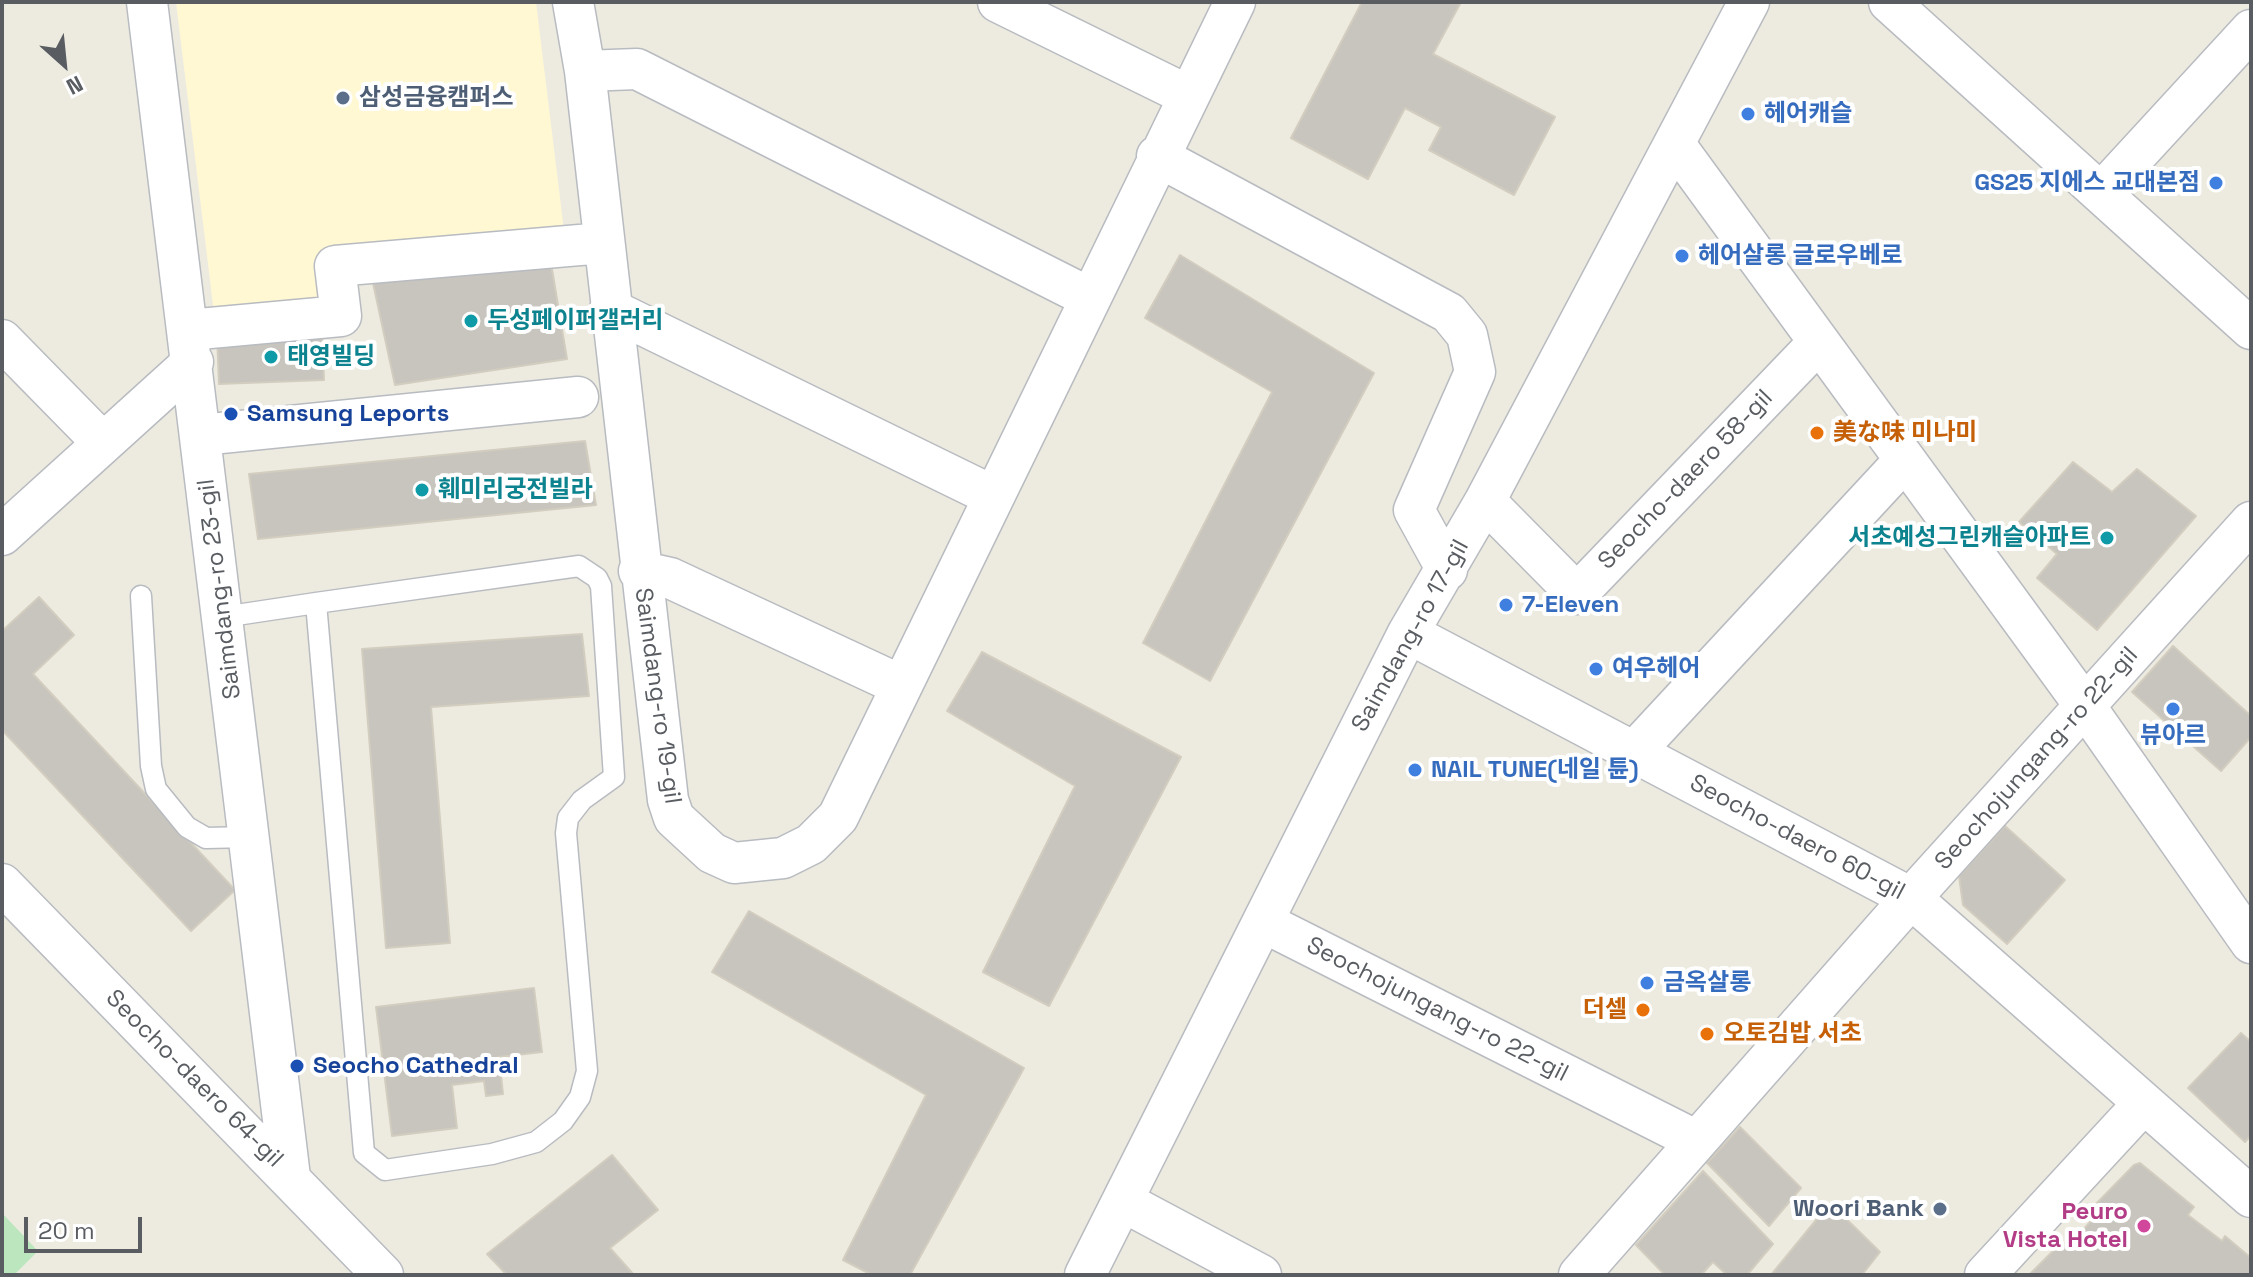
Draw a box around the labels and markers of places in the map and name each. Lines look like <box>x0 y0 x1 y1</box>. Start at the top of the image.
place label: 삼성금융캠퍼스 <box>359 84 514 112</box>
marker: 삼성금융캠퍼스 <box>334 89 352 107</box>
place label: 헤어캐슬 <box>1764 100 1852 128</box>
marker: 헤어캐슬 <box>1739 105 1757 123</box>
place label: GS25 지에스 교대본점 <box>1974 169 2200 197</box>
marker: GS25 지에스 교대본점 <box>2207 174 2225 192</box>
place label: 헤어살롱 글로우베로 <box>1698 242 1903 270</box>
marker: 헤어살롱 글로우베로 <box>1673 247 1691 265</box>
place label: 두성페이퍼갤러리 <box>487 307 664 335</box>
marker: 두성페이퍼갤러리 <box>462 312 480 330</box>
place label: 태영빌딩 <box>287 343 375 371</box>
marker: 태영빌딩 <box>262 348 280 366</box>
place label: Samsung Leports <box>247 400 449 428</box>
marker: Samsung Leports <box>222 405 240 423</box>
place label: 美な味 미나미 <box>1833 419 1977 447</box>
marker: 美な味 미나미 <box>1808 424 1826 442</box>
place label: 훼미리궁전빌라 <box>438 476 593 504</box>
marker: 훼미리궁전빌라 <box>413 481 431 499</box>
place label: 서초예성그린캐슬아파트 <box>1848 524 2091 552</box>
marker: 서초예성그린캐슬아파트 <box>2098 529 2116 547</box>
place label: 7-Eleven <box>1522 591 1619 619</box>
marker: 7-Eleven <box>1497 596 1515 614</box>
place label: 여우헤어 <box>1612 655 1700 683</box>
marker: 여우헤어 <box>1587 660 1605 678</box>
marker: 뷰아르 <box>2164 700 2182 718</box>
place label: 뷰아르 <box>2140 722 2206 750</box>
place label: NAIL TUNE(네일 튠) <box>1431 756 1639 784</box>
marker: NAIL TUNE(네일 튠) <box>1406 761 1424 779</box>
place label: 금옥살롱 <box>1663 969 1751 997</box>
marker: 금옥살롱 <box>1638 974 1656 992</box>
place label: 더셀 <box>1583 996 1627 1024</box>
marker: 더셀 <box>1634 1001 1652 1019</box>
place label: 오토김밥 서초 <box>1723 1020 1862 1048</box>
marker: 오토김밥 서초 <box>1698 1025 1716 1043</box>
place label: Seocho Cathedral <box>313 1052 519 1080</box>
marker: Seocho Cathedral <box>288 1057 306 1075</box>
place label: Woori Bank <box>1793 1195 1924 1223</box>
place label: Peuro Vista Hotel <box>2003 1198 2128 1254</box>
marker: Woori Bank <box>1931 1200 1949 1218</box>
marker: Peuro Vista Hotel <box>2135 1217 2153 1235</box>

